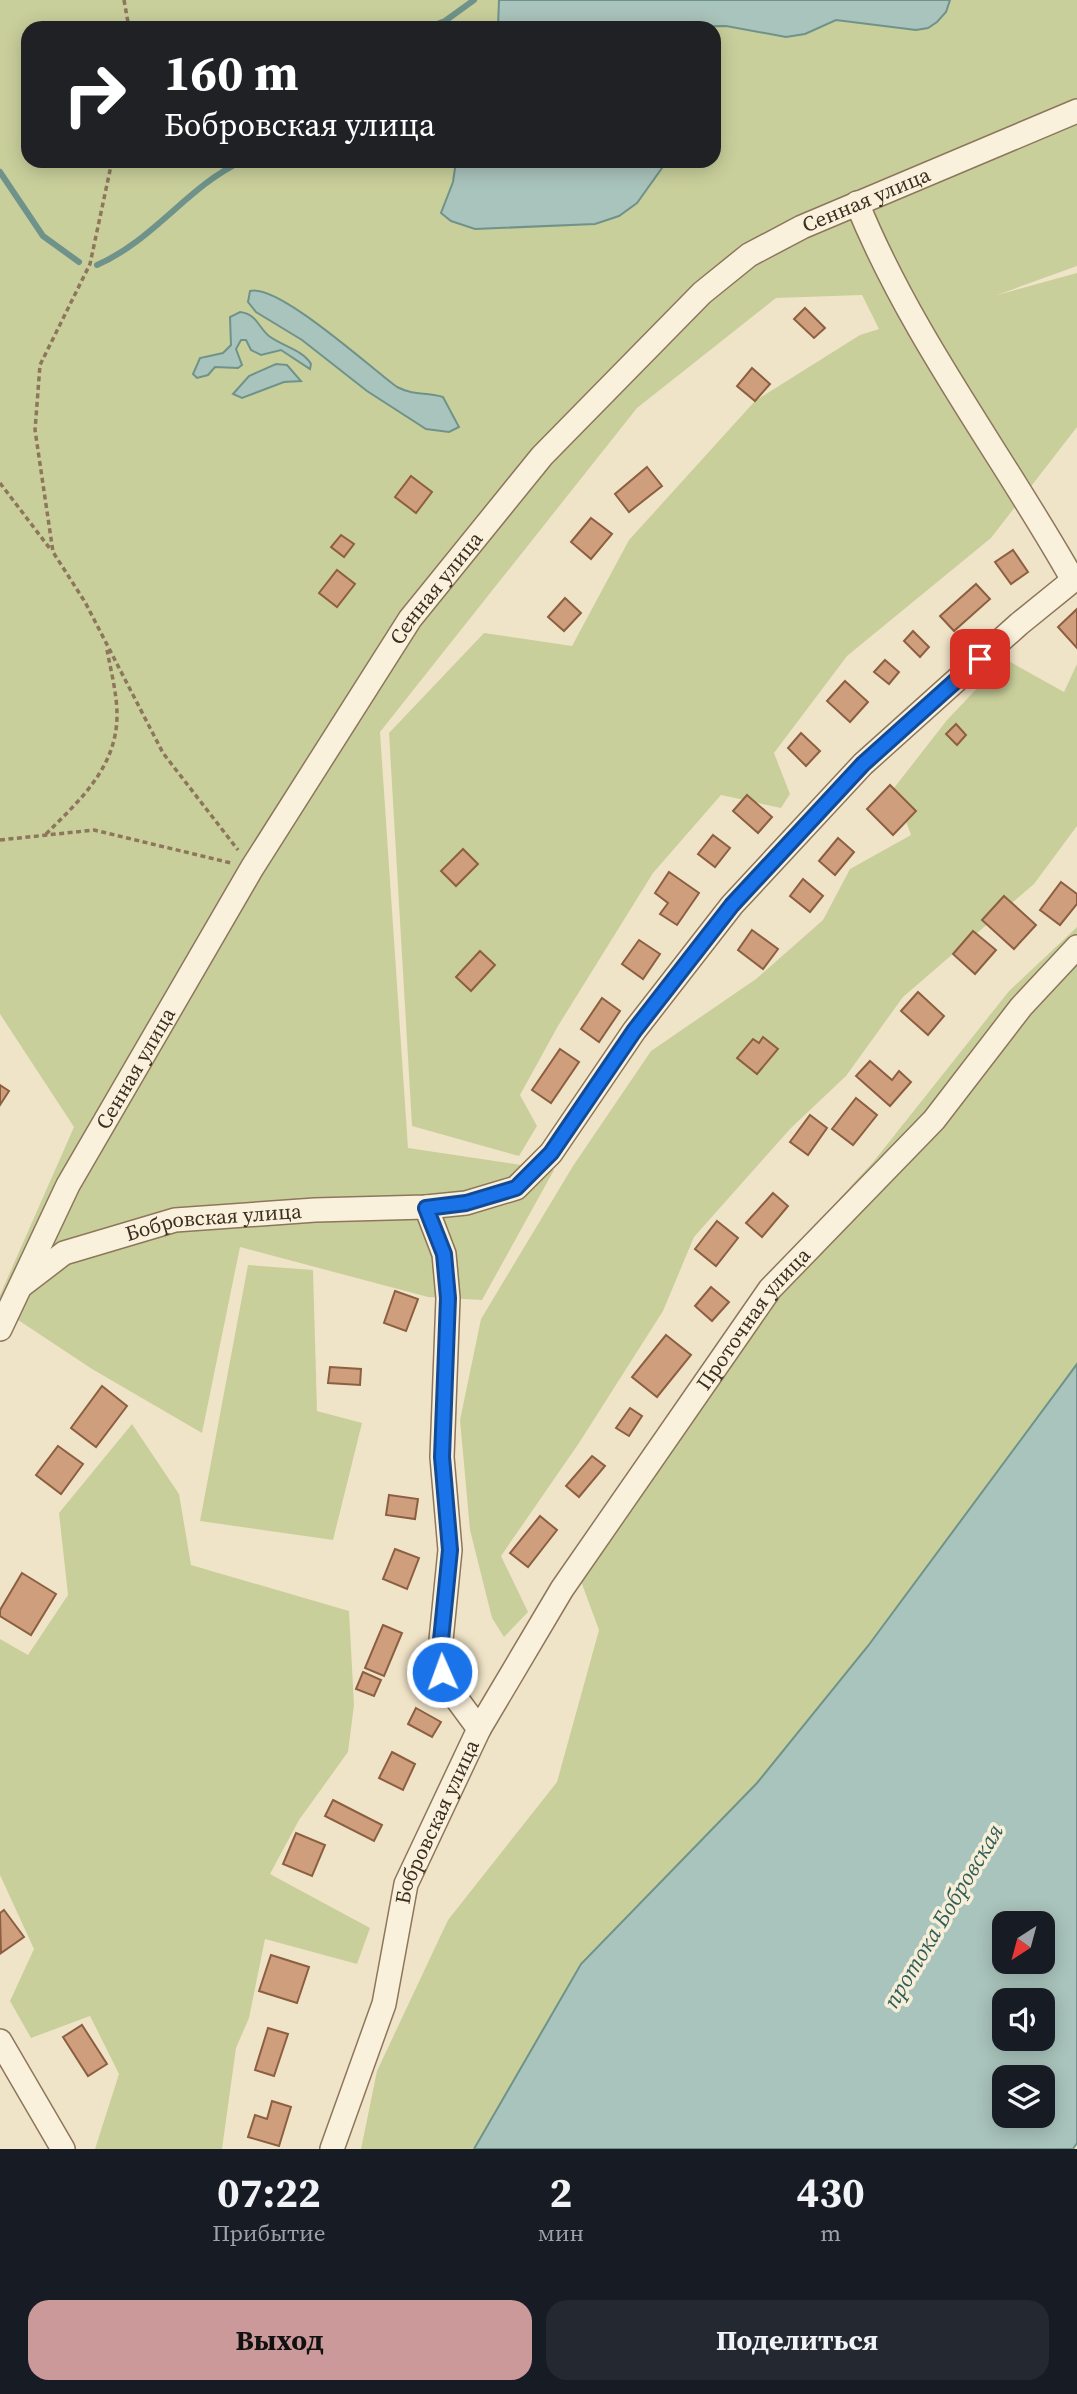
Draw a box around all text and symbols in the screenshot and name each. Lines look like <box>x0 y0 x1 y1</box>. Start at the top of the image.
text: 160 m <box>164 39 299 106</box>
icon: right <box>49 49 140 140</box>
text: Бобровская улица <box>164 103 435 147</box>
street label: Сенная улица <box>798 159 935 239</box>
street label: Сенная улица <box>382 525 489 650</box>
pin <box>950 629 1010 689</box>
icon: arrive <box>961 640 999 678</box>
street label: Сенная улица <box>88 1002 182 1135</box>
street label: Бобровская улица <box>122 1196 303 1248</box>
street label: Проточная улица <box>689 1241 817 1396</box>
position arrow <box>405 1635 479 1709</box>
street label: Бобровская улица <box>388 1734 486 1906</box>
water label: протока Бобровская <box>875 1818 1011 2014</box>
north arrow <box>992 1911 1055 1974</box>
map controls <box>992 1911 1055 2128</box>
button: sound <box>992 1988 1055 2051</box>
button: layers <box>992 2065 1055 2128</box>
text: 07:22 <box>217 2163 321 2221</box>
text: 2 <box>550 2163 572 2221</box>
text: 430 <box>796 2163 865 2221</box>
text: Прибытие <box>212 2217 325 2249</box>
text: мин <box>538 2217 584 2249</box>
text: m <box>820 2217 841 2249</box>
button: Выход <box>28 2300 532 2380</box>
button: Поделиться <box>546 2300 1049 2380</box>

